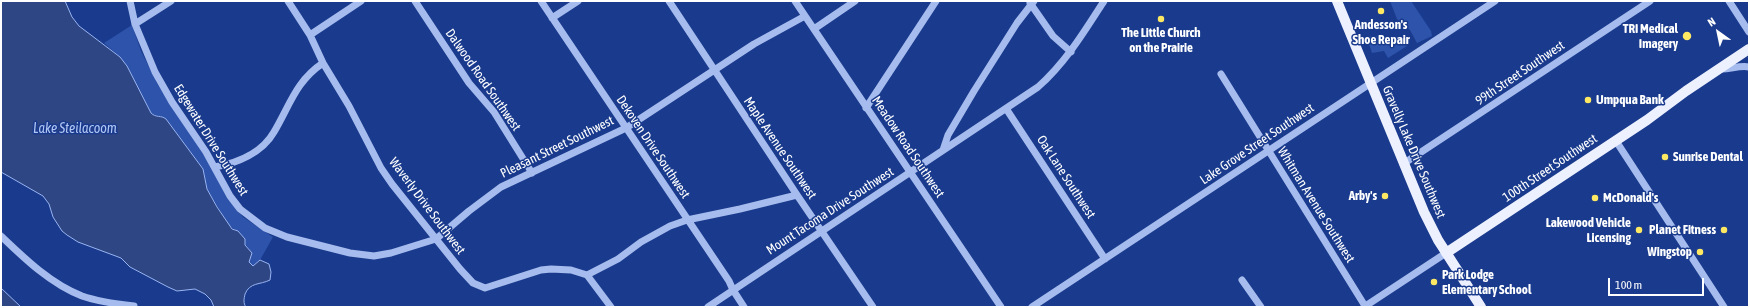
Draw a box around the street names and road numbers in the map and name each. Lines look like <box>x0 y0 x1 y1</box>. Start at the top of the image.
street label: Dalwood Road Southwest <box>442 26 524 134</box>
street label: 99th Street Southwest <box>1472 37 1568 109</box>
street label: Edgewater Drive Southwest <box>170 81 252 199</box>
street label: Gravelly Lake Drive Southwest <box>1379 83 1449 221</box>
street label: Dekoven Drive Southwest <box>613 93 693 201</box>
street label: Meadow Road Southwest <box>868 93 948 201</box>
street label: Maple Avenue Southwest <box>740 94 820 202</box>
street label: Lake Grove Street Southwest <box>1197 100 1317 188</box>
street label: Pleasant Street Southwest <box>498 113 616 181</box>
street label: 100th Street Southwest <box>1500 131 1600 205</box>
street label: Oak Lane Southwest <box>1033 133 1099 221</box>
street label: Whitman Avenue Southwest <box>1274 144 1358 266</box>
street label: Waverly Drive Southwest <box>385 154 469 258</box>
street label: Mount Tacoma Drive Southwest <box>763 164 897 258</box>

